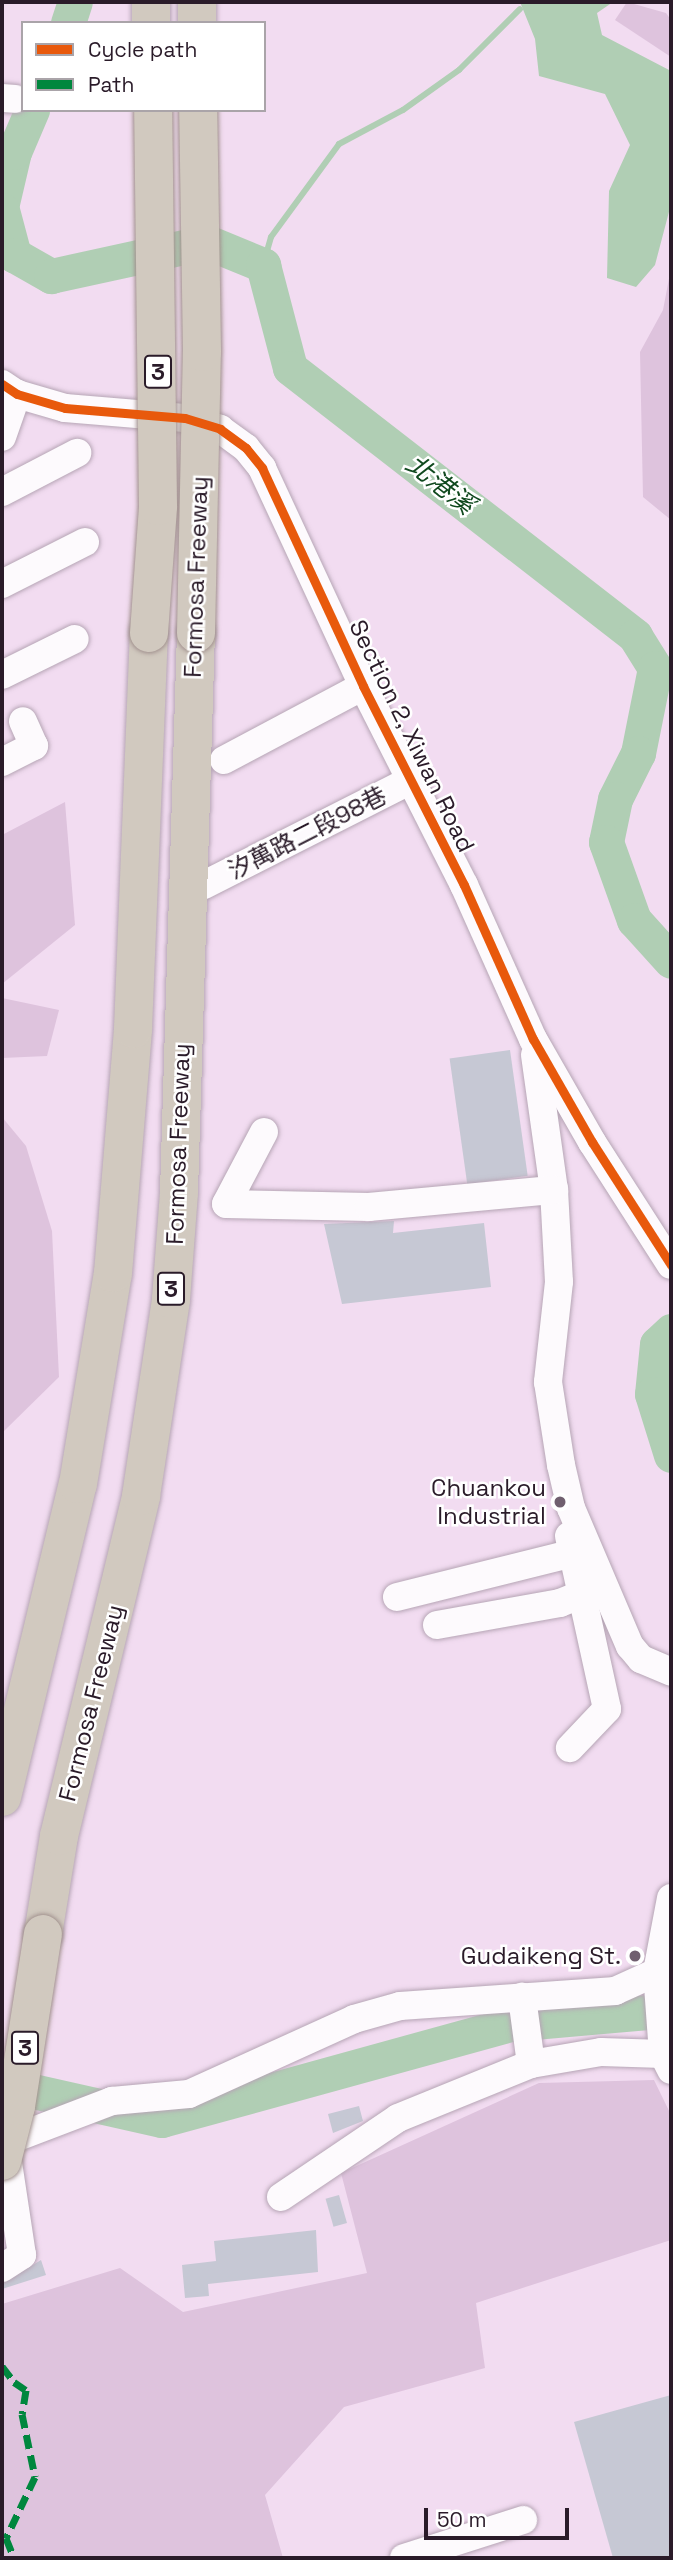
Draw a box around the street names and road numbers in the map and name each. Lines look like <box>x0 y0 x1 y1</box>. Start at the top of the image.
road number: 3 <box>144 352 172 392</box>
street label: Formosa Freeway <box>178 476 214 678</box>
street label: Section 2, Xiwan Road <box>343 615 481 857</box>
street label: 汐萬路二段98巷 <box>223 781 391 885</box>
street label: Formosa Freeway <box>160 1043 196 1245</box>
road number: 3 <box>157 1270 185 1308</box>
street label: Formosa Freeway <box>53 1602 129 1804</box>
road number: 3 <box>11 2028 39 2068</box>

